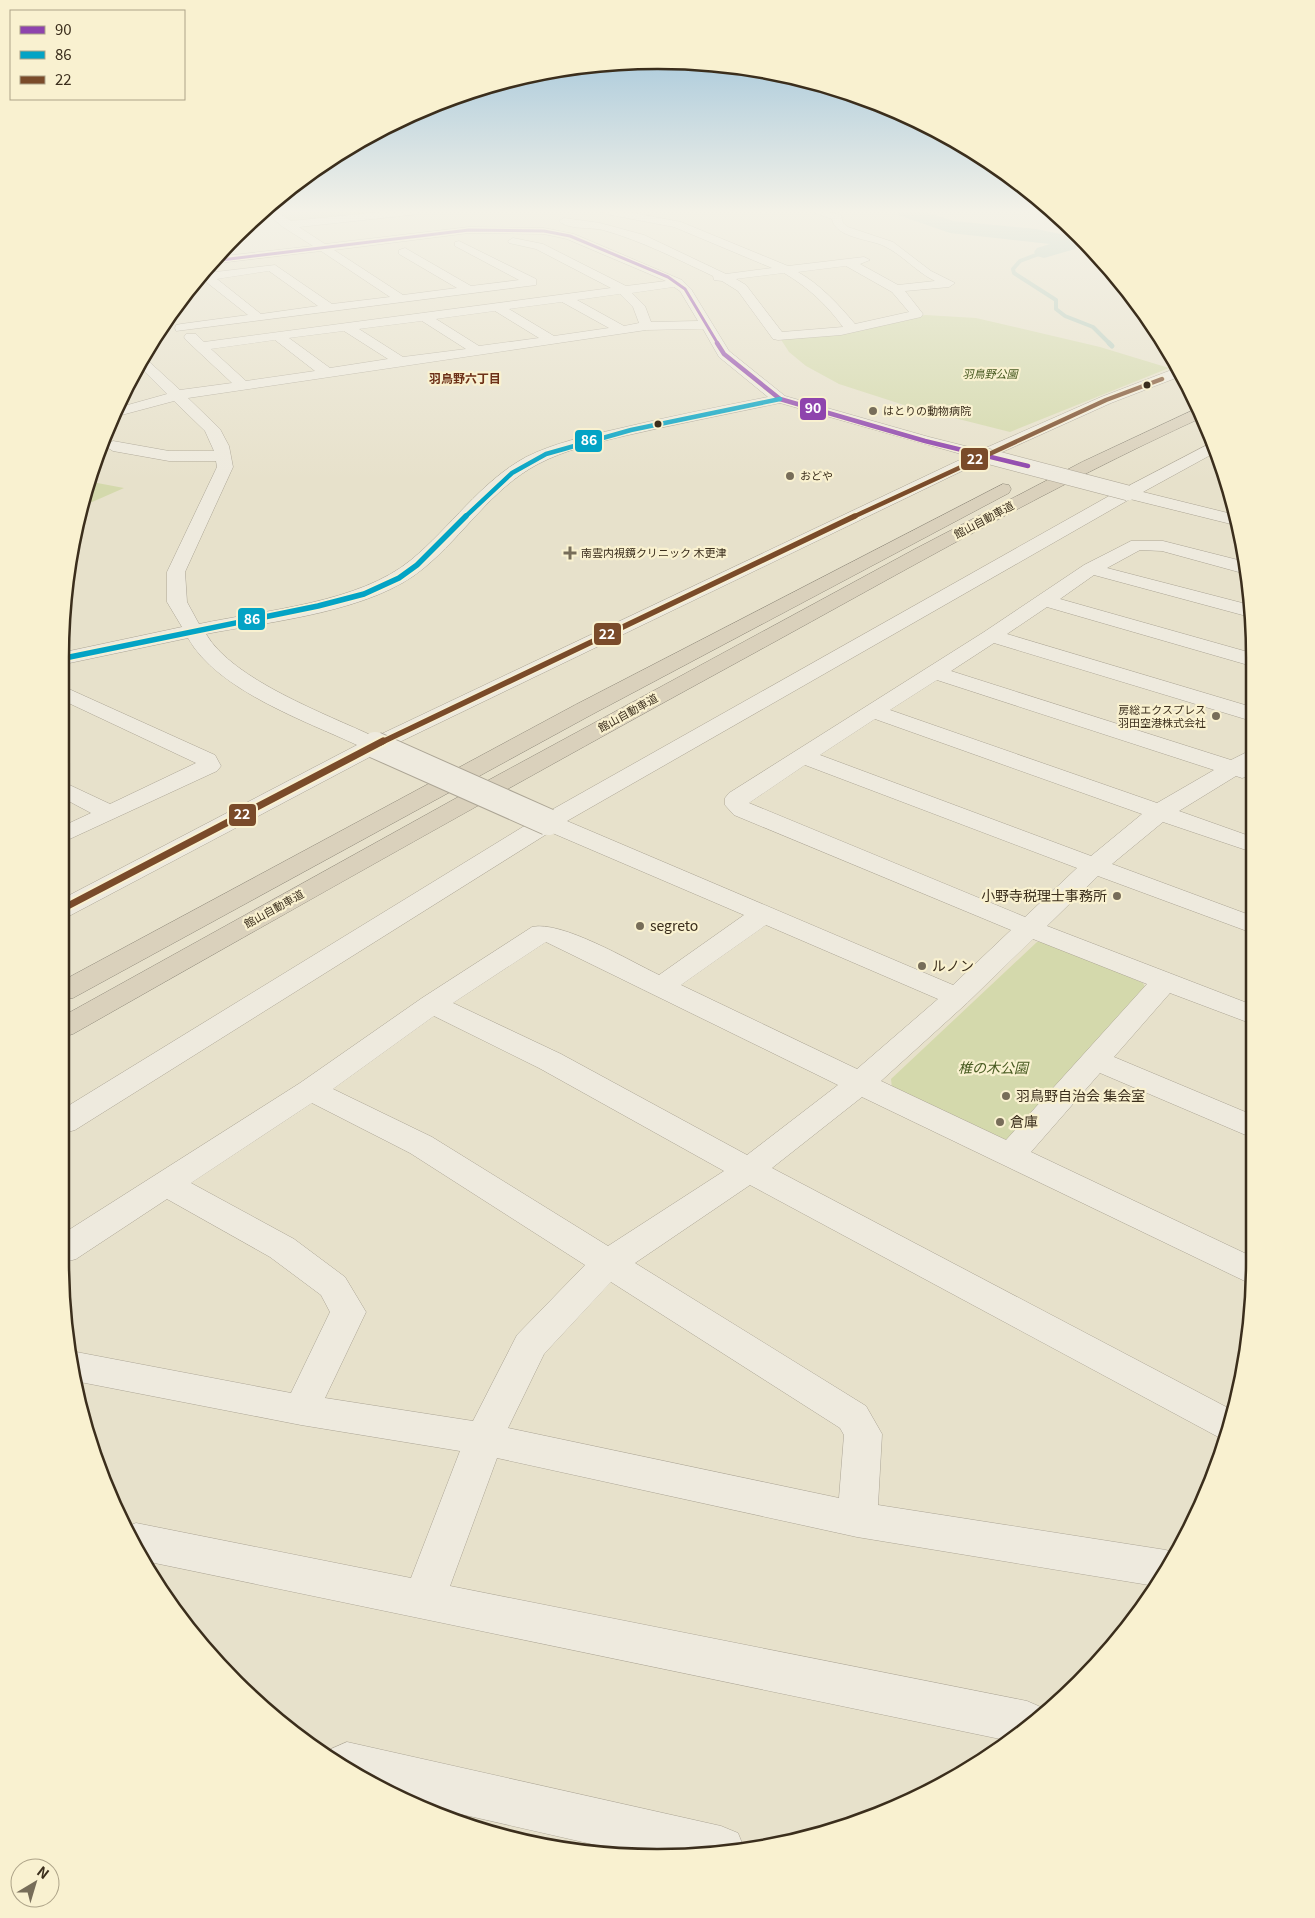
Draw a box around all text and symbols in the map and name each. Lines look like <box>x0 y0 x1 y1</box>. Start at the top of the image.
legend <box>10 10 185 100</box>
text: 90 <box>55 18 72 39</box>
text: 86 <box>55 43 72 64</box>
text: 22 <box>55 68 72 89</box>
park label: 羽鳥野公園 <box>963 365 1019 381</box>
district label: 羽鳥野六丁目 <box>429 369 501 386</box>
unlabelled marker <box>1142 380 1152 390</box>
line badge: 90 <box>799 397 827 421</box>
text: 90 <box>805 397 821 417</box>
place label: はとりの動物病院 <box>883 402 971 418</box>
marker: はとりの動物病院 <box>867 405 879 417</box>
unlabelled marker <box>653 419 663 429</box>
line badge: 86 <box>574 429 603 453</box>
text: 86 <box>581 429 597 449</box>
line badge: 22 <box>960 447 989 471</box>
text: 22 <box>967 448 983 468</box>
place label: おどや <box>800 467 833 483</box>
marker: おどや <box>784 470 796 482</box>
street label: 館山自動車道 <box>951 497 1016 542</box>
place label: 南雲内視鏡クリニック 木更津 <box>581 544 726 560</box>
marker: 南雲内視鏡クリニック 木更津 <box>563 546 577 560</box>
line badge: 86 <box>237 607 266 631</box>
text: 86 <box>244 608 260 628</box>
line badge: 22 <box>593 622 622 646</box>
text: 22 <box>599 623 615 643</box>
street label: 館山自動車道 <box>595 689 660 735</box>
place label: 房総エクスプレス 羽田空港株式会社 <box>1118 701 1206 730</box>
marker: 房総エクスプレス 羽田空港株式会社 <box>1210 710 1222 722</box>
line badge: 22 <box>228 803 257 827</box>
text: 22 <box>234 803 250 823</box>
street label: 館山自動車道 <box>241 885 306 931</box>
place label: 小野寺税理士事務所 <box>981 885 1107 905</box>
marker: 小野寺税理士事務所 <box>1111 890 1123 902</box>
place label: segreto <box>650 915 698 935</box>
marker: segreto <box>634 920 646 932</box>
place label: ルノン <box>932 955 974 975</box>
marker: ルノン <box>916 960 928 972</box>
park label: 椎の木公園 <box>958 1057 1030 1077</box>
place label: 羽鳥野自治会 集会室 <box>1016 1085 1145 1105</box>
marker: 羽鳥野自治会 集会室 <box>1000 1090 1012 1102</box>
place label: 倉庫 <box>1010 1111 1038 1131</box>
marker: 倉庫 <box>994 1116 1006 1128</box>
north arrow <box>10 1858 60 1908</box>
text: N <box>33 1861 54 1883</box>

